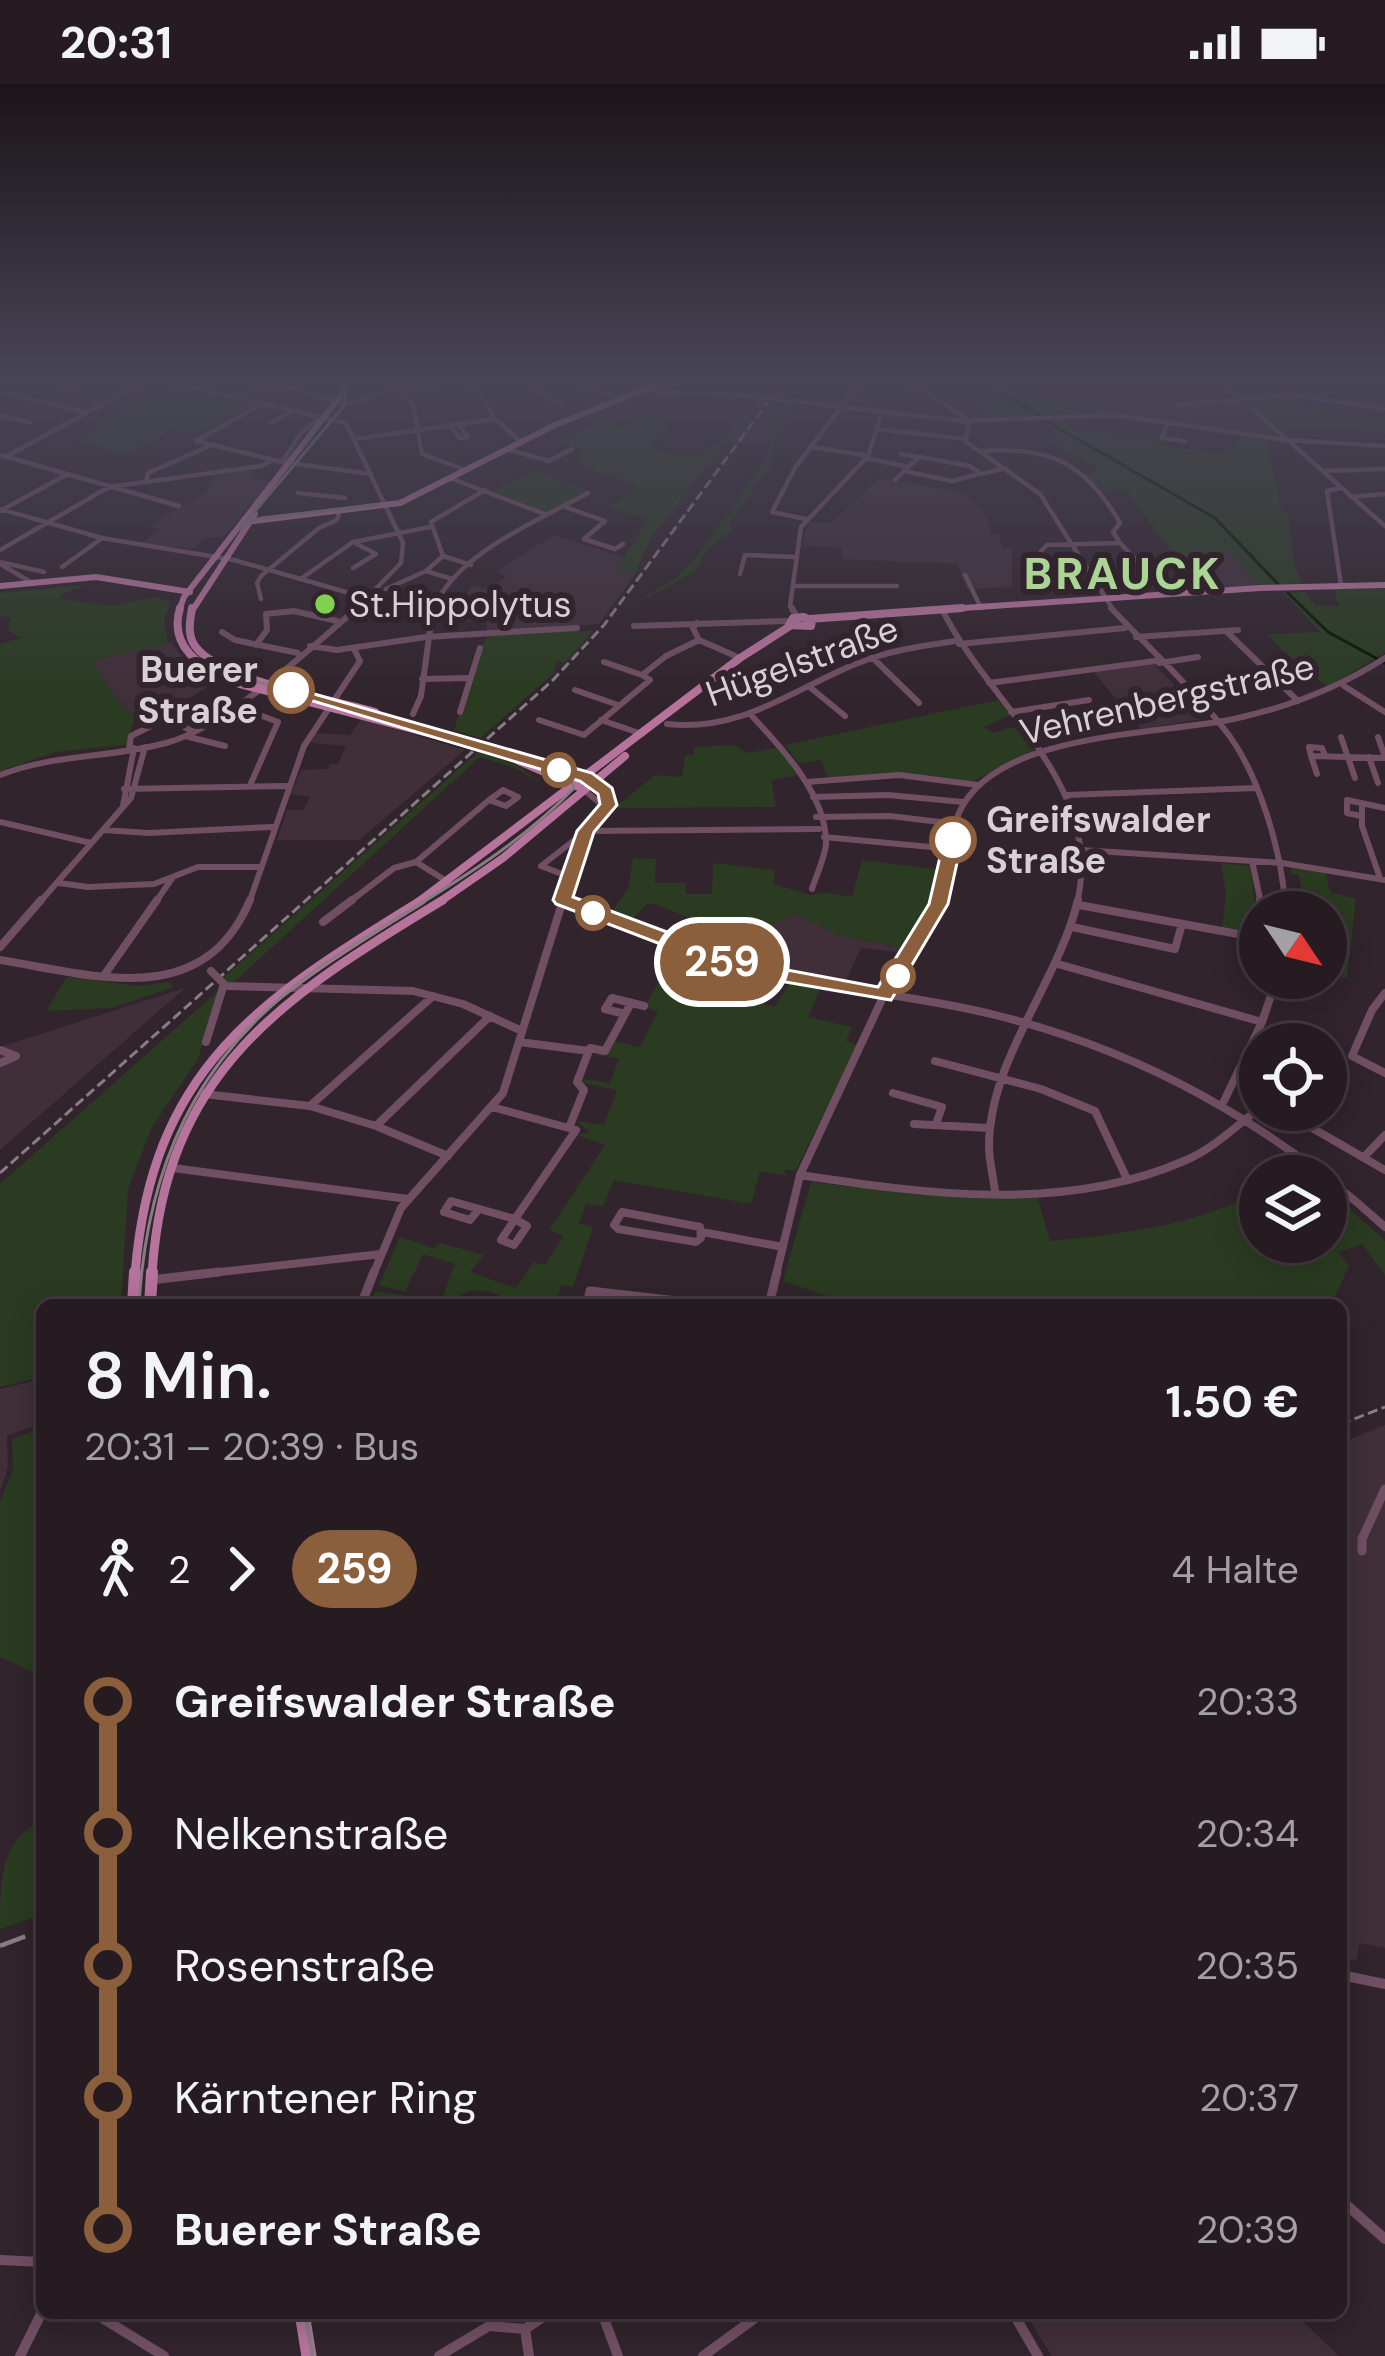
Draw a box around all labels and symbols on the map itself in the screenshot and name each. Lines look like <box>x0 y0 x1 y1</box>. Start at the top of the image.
district label: BRAUCK <box>1023 544 1223 603</box>
place label: St.Hippolytus <box>349 581 572 628</box>
marker: St.Hippolytus <box>312 591 338 617</box>
street label: Hügelstraße <box>700 605 904 717</box>
street label: Vehrenbergstraße <box>1015 642 1319 756</box>
place label: Buerer Straße <box>138 646 258 734</box>
marker: Buerer Straße <box>269 668 313 712</box>
unlabelled marker <box>543 754 575 786</box>
place label: Greifswalder Straße <box>986 796 1211 884</box>
marker: Greifswalder Straße <box>931 818 975 862</box>
north arrow <box>1239 891 1347 999</box>
unlabelled marker <box>577 897 609 929</box>
line badge: 259 <box>653 923 791 1001</box>
unlabelled marker <box>882 960 914 992</box>

